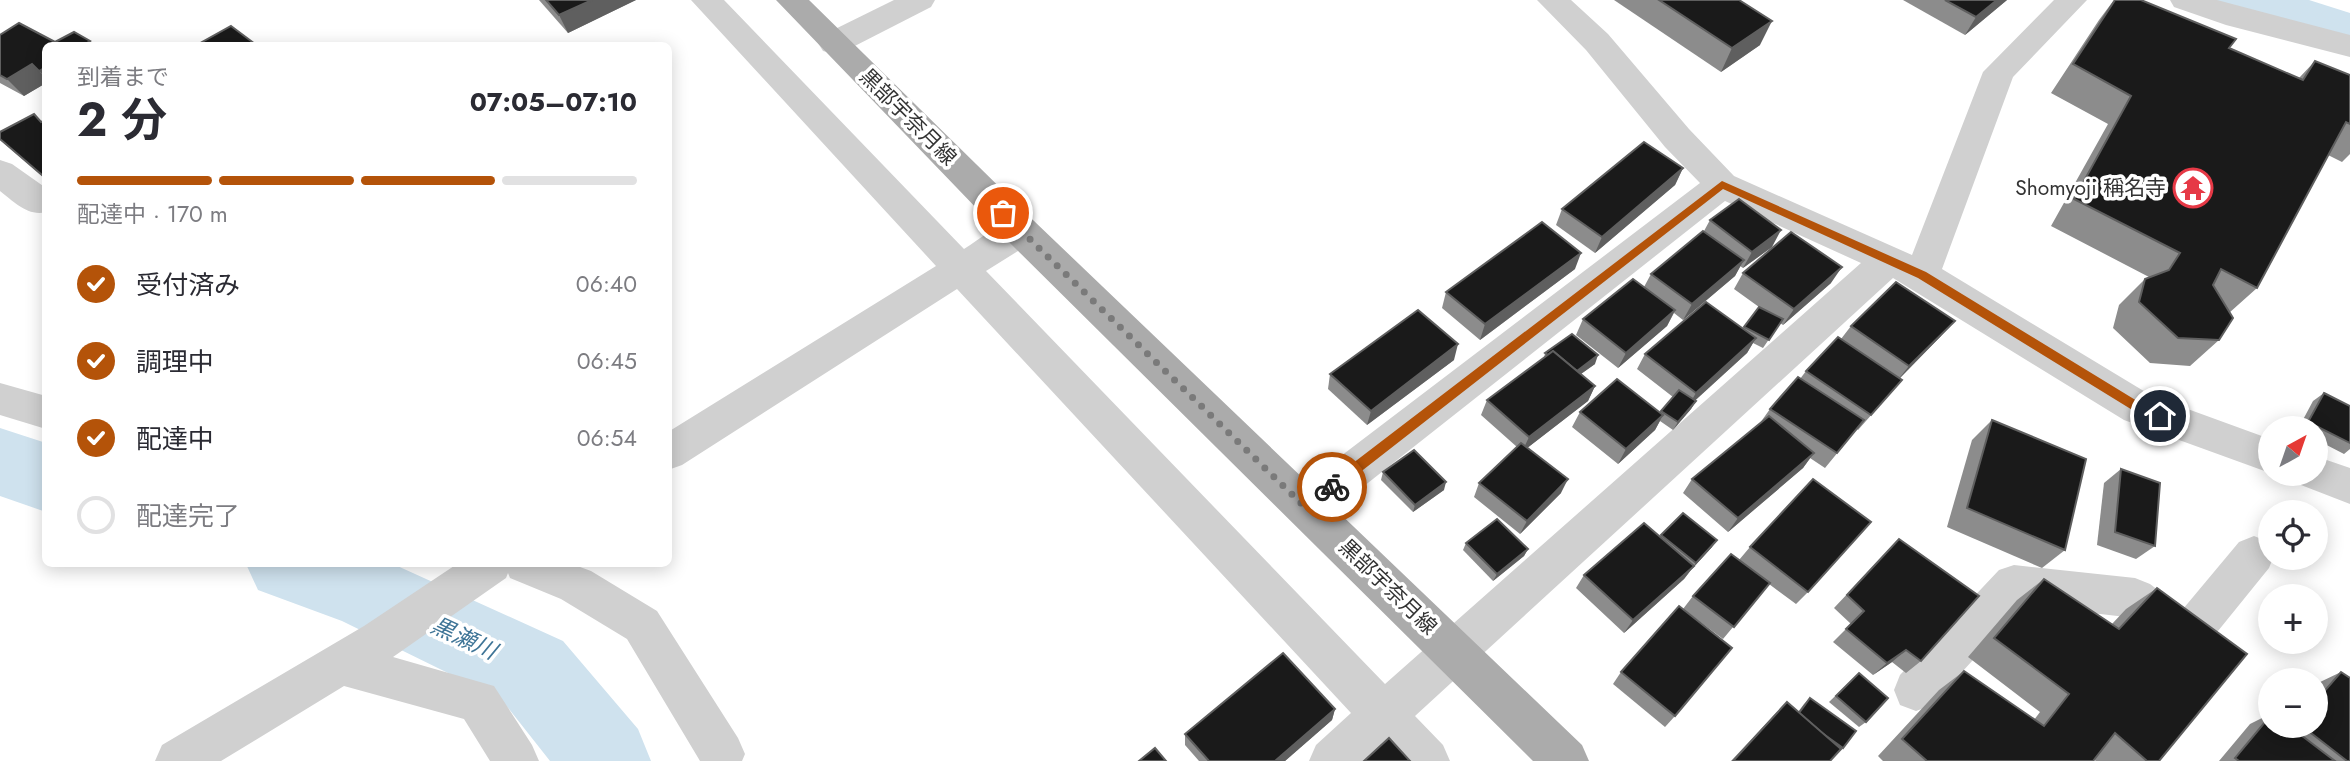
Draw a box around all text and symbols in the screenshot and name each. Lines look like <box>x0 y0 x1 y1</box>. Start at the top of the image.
text: 到着まで <box>77 60 169 94</box>
street label: 黒部宇奈月線 <box>853 62 963 172</box>
text: 07:05–07:10 <box>470 83 637 121</box>
text: 2 分 <box>77 87 167 153</box>
temple icon: Shomyoji 稱名寺 <box>2172 167 2214 209</box>
place label: Shomyoji 稱名寺 <box>2015 173 2166 203</box>
pin <box>973 183 1033 243</box>
icon: bag <box>984 194 1022 232</box>
text: 配達中 · 170 m <box>77 197 228 231</box>
icon: check <box>77 265 115 303</box>
text: 受付済み <box>136 266 240 304</box>
text: 06:40 <box>576 267 637 301</box>
icon: check <box>77 342 115 380</box>
text: 調理中 <box>136 343 214 381</box>
text: 06:45 <box>577 344 637 378</box>
pin <box>2130 386 2190 446</box>
icon: home <box>2141 397 2179 435</box>
north arrow <box>2258 416 2328 486</box>
map controls <box>2258 416 2328 738</box>
icon: check <box>77 419 115 457</box>
text: 配達中 <box>136 420 214 458</box>
text: 06:54 <box>577 421 637 455</box>
courier <box>1297 452 1367 522</box>
icon: bike <box>1313 468 1351 506</box>
text: 配達完了 <box>136 497 240 535</box>
button: locate <box>2258 500 2328 570</box>
street label: 黒部宇奈月線 <box>1332 532 1444 642</box>
button: + <box>2258 584 2328 654</box>
water label: 黒瀬川 <box>426 608 505 669</box>
button: − <box>2258 668 2328 738</box>

